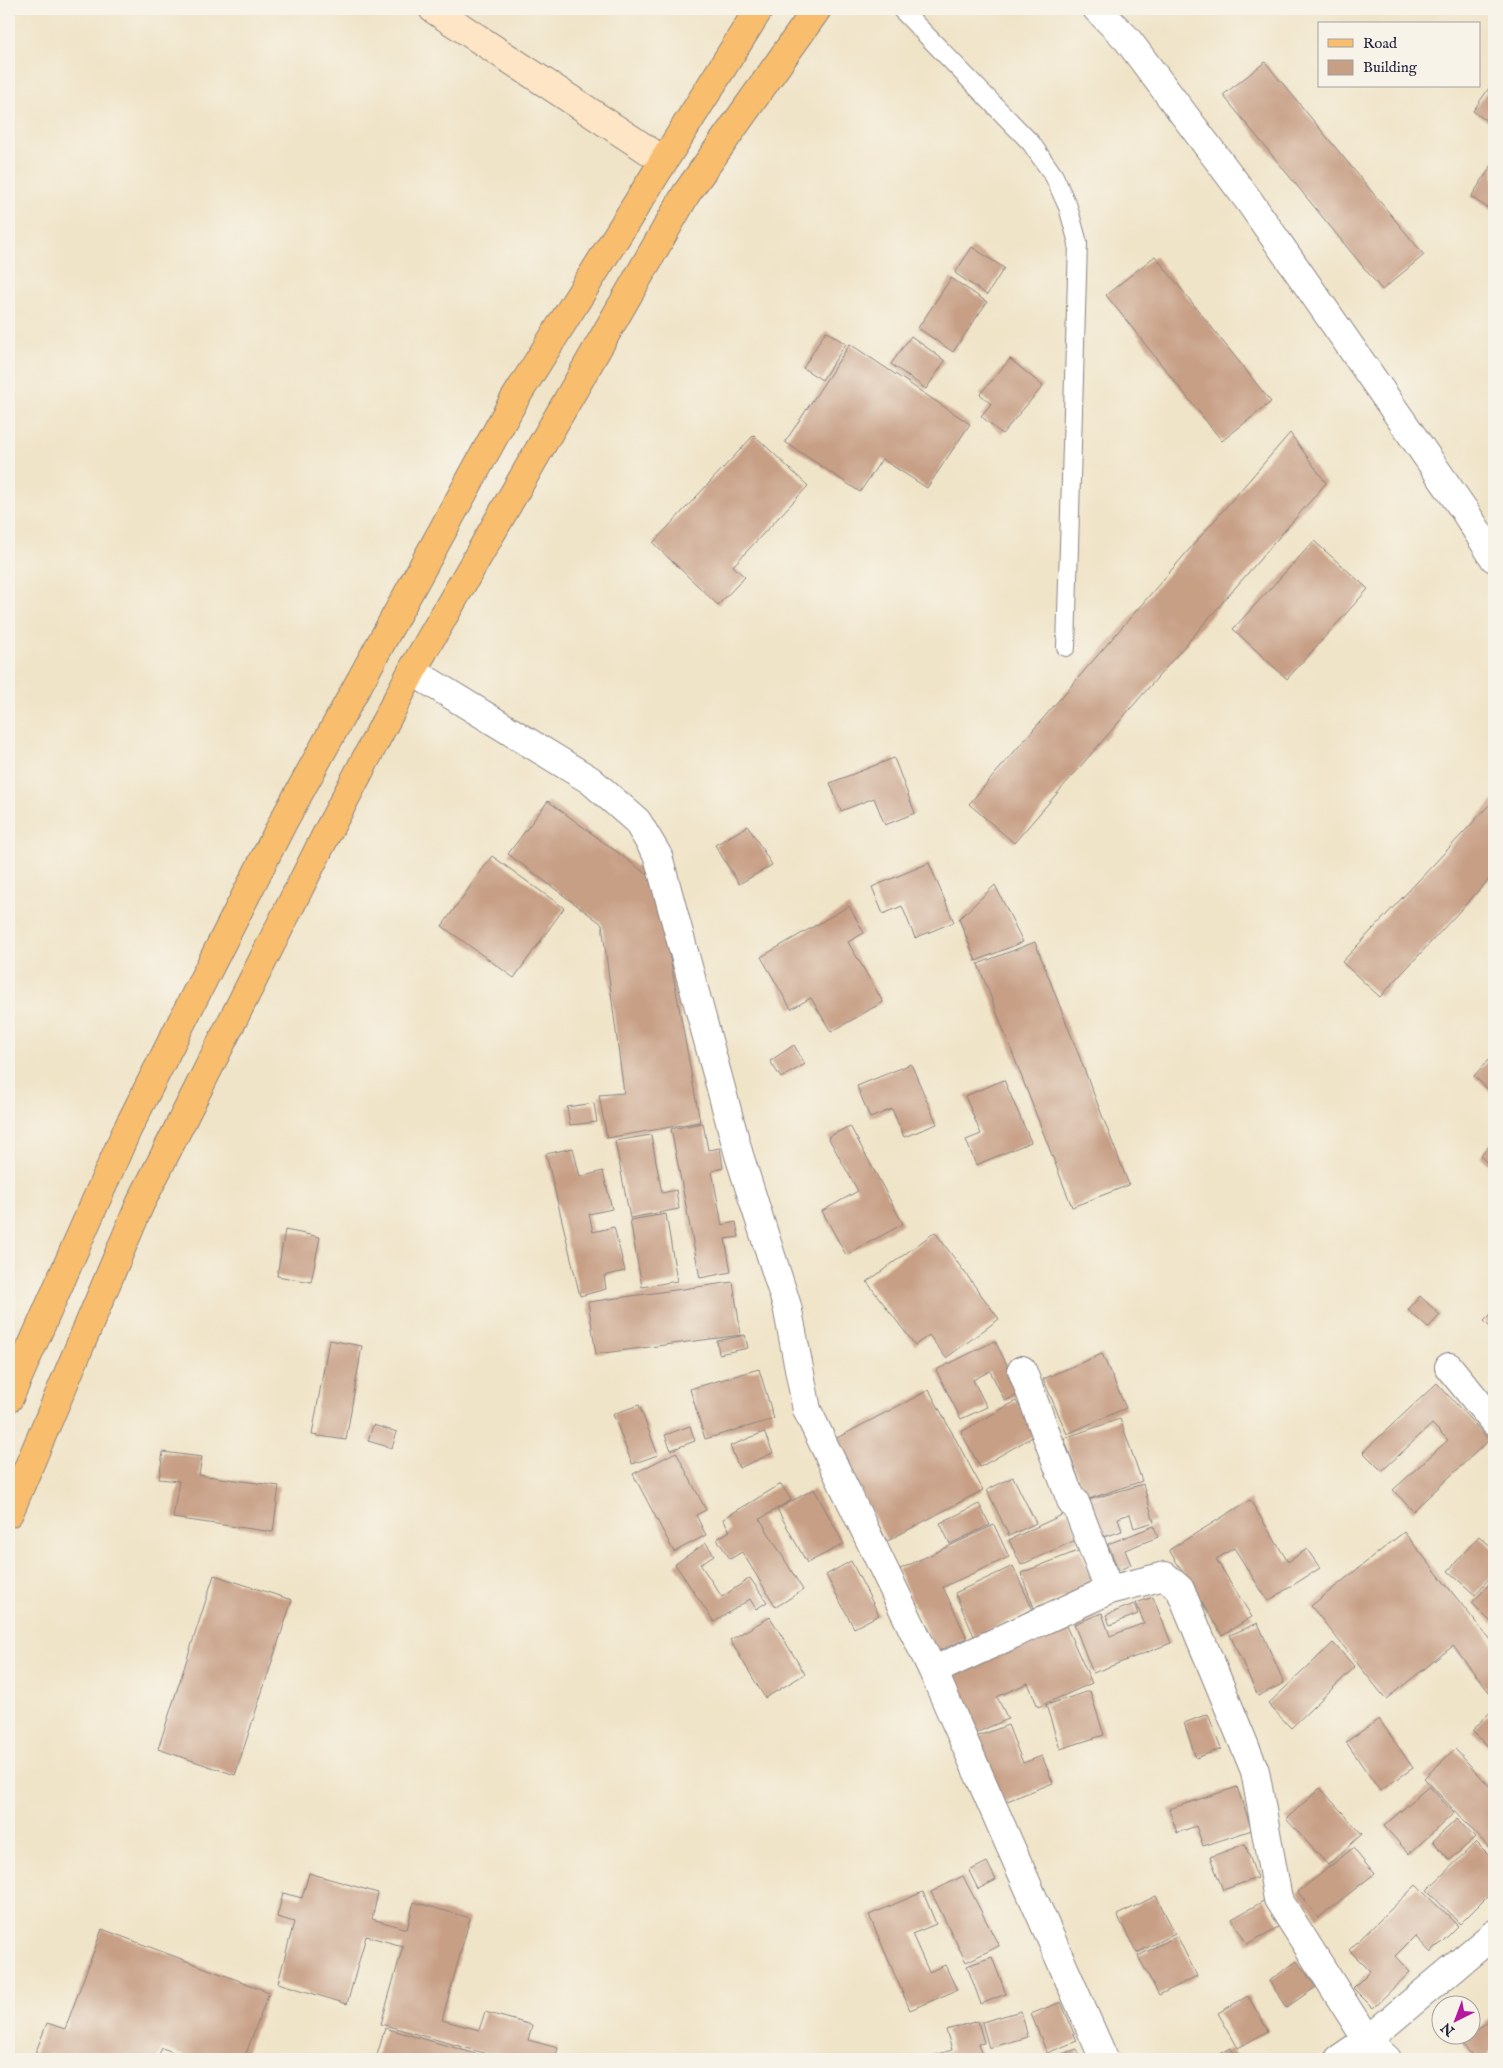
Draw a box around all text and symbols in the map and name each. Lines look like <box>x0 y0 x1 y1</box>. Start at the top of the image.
legend <box>1318 22 1480 88</box>
text: Road <box>1363 34 1398 53</box>
text: Building <box>1363 58 1418 77</box>
north arrow <box>1430 1996 1480 2046</box>
text: N <box>1437 2018 1459 2040</box>

